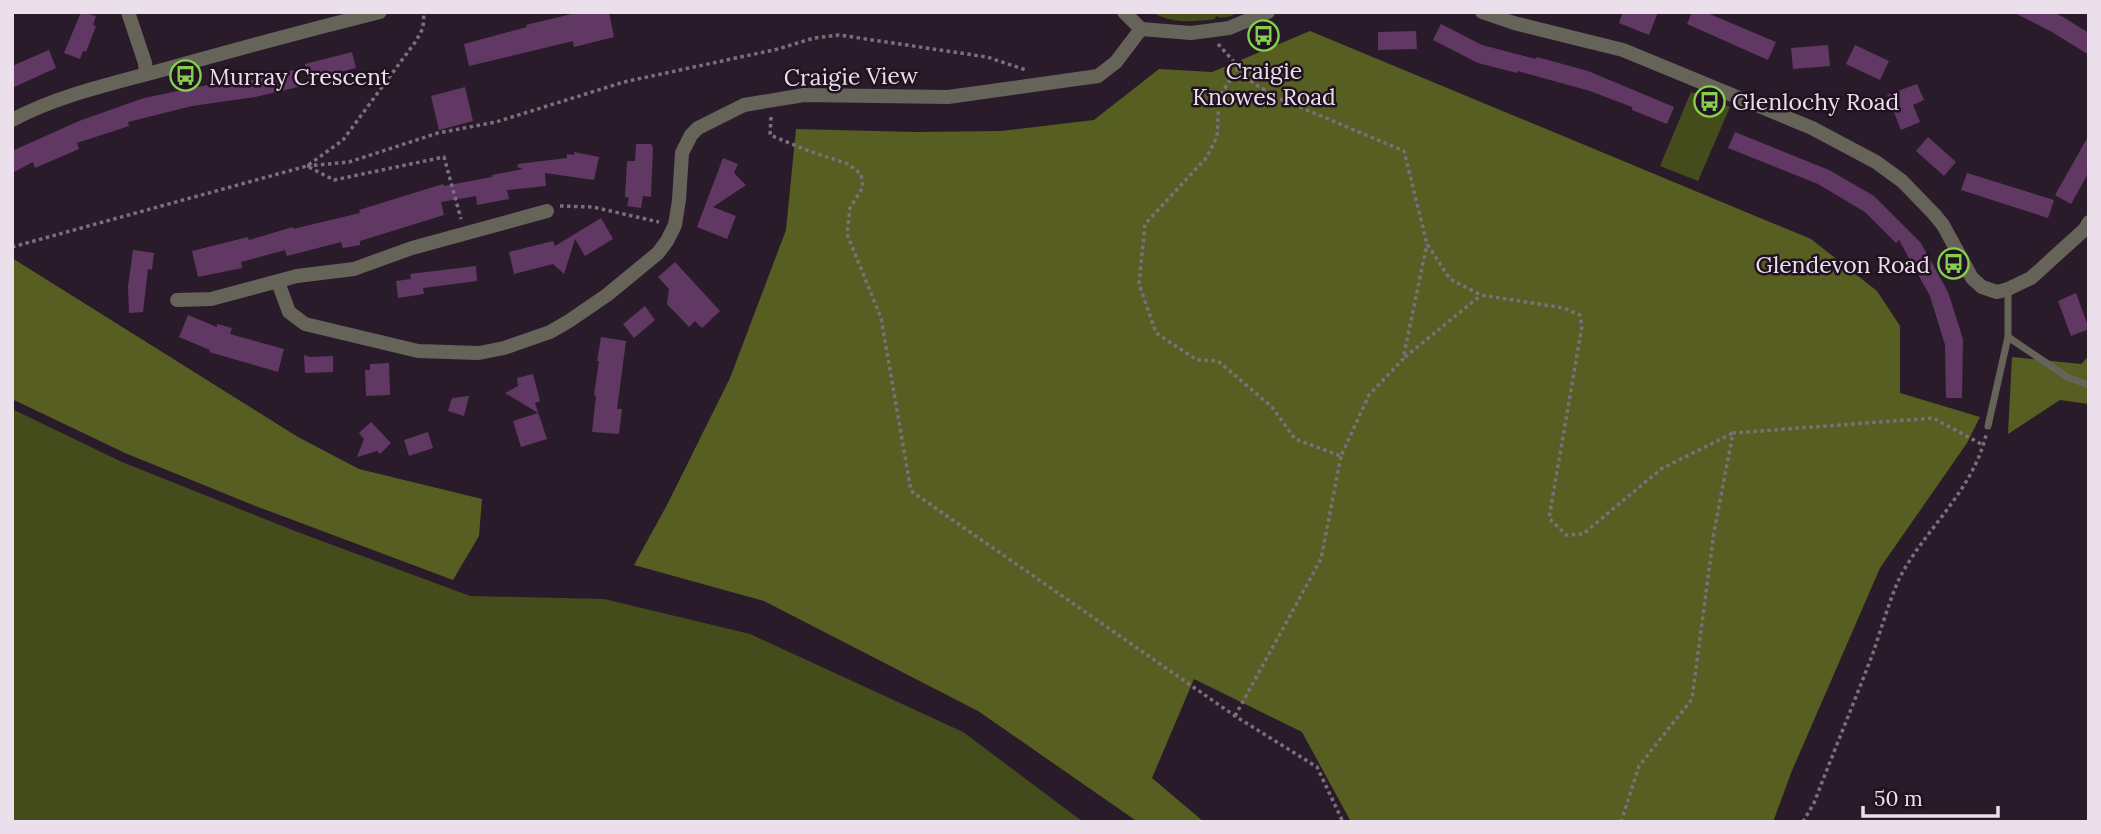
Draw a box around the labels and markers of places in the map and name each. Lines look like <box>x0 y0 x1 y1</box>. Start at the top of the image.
bus stop icon: Craigie Knowes Road <box>1247 19 1281 53</box>
place label: Craigie Knowes Road <box>1192 56 1336 111</box>
bus stop icon: Murray Crescent <box>169 59 203 93</box>
place label: Murray Crescent <box>209 62 390 91</box>
bus stop icon: Glenlochy Road <box>1692 84 1726 118</box>
place label: Glenlochy Road <box>1732 87 1900 116</box>
bus stop icon: Glendevon Road <box>1936 247 1970 281</box>
place label: Glendevon Road <box>1755 250 1930 279</box>

